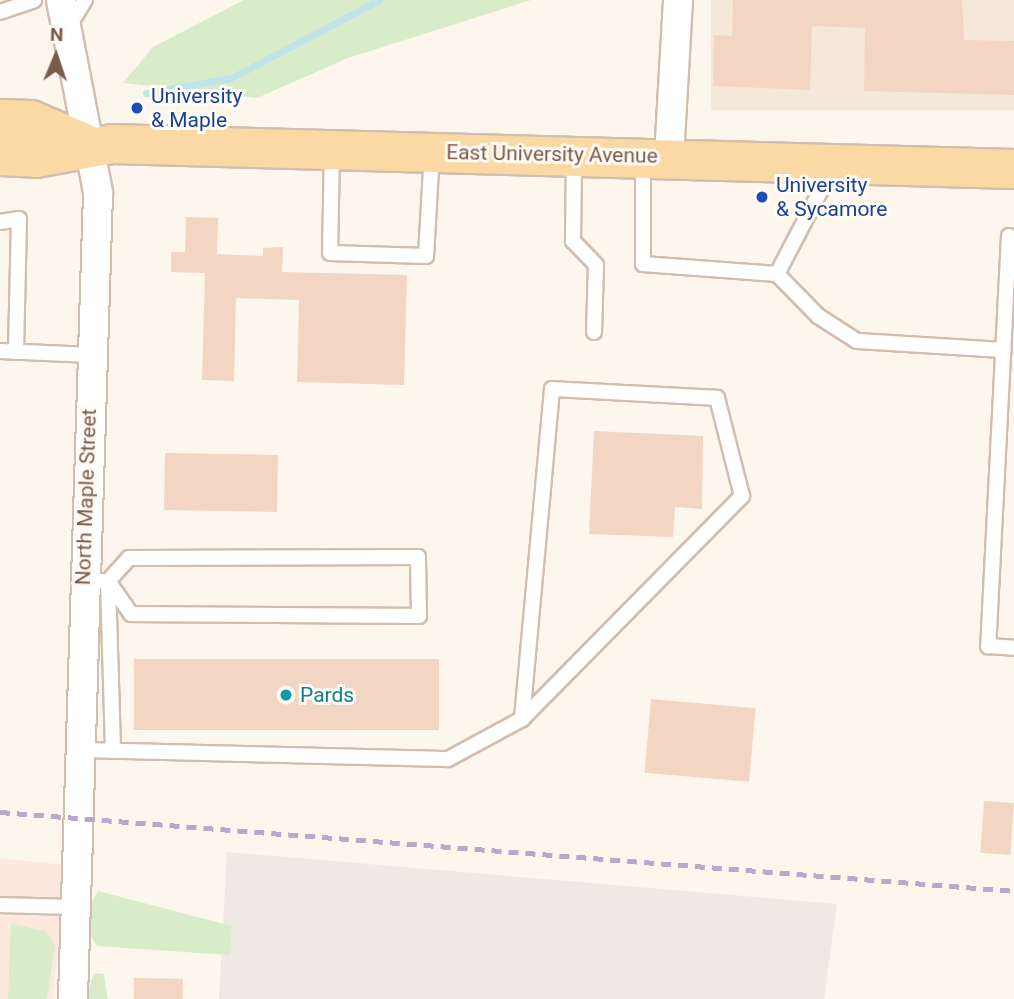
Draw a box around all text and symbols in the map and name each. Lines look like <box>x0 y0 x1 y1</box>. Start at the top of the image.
north arrow <box>21 21 91 91</box>
text: N <box>50 23 64 46</box>
place label: University & Maple <box>151 83 242 133</box>
marker: University & Maple <box>129 100 145 116</box>
street label: East University Avenue <box>446 140 658 168</box>
place label: University & Sycamore <box>776 172 887 222</box>
marker: University & Sycamore <box>754 189 770 205</box>
street label: North Maple Street <box>70 408 102 586</box>
place label: Pards <box>300 682 354 708</box>
marker: Pards <box>278 687 294 703</box>

